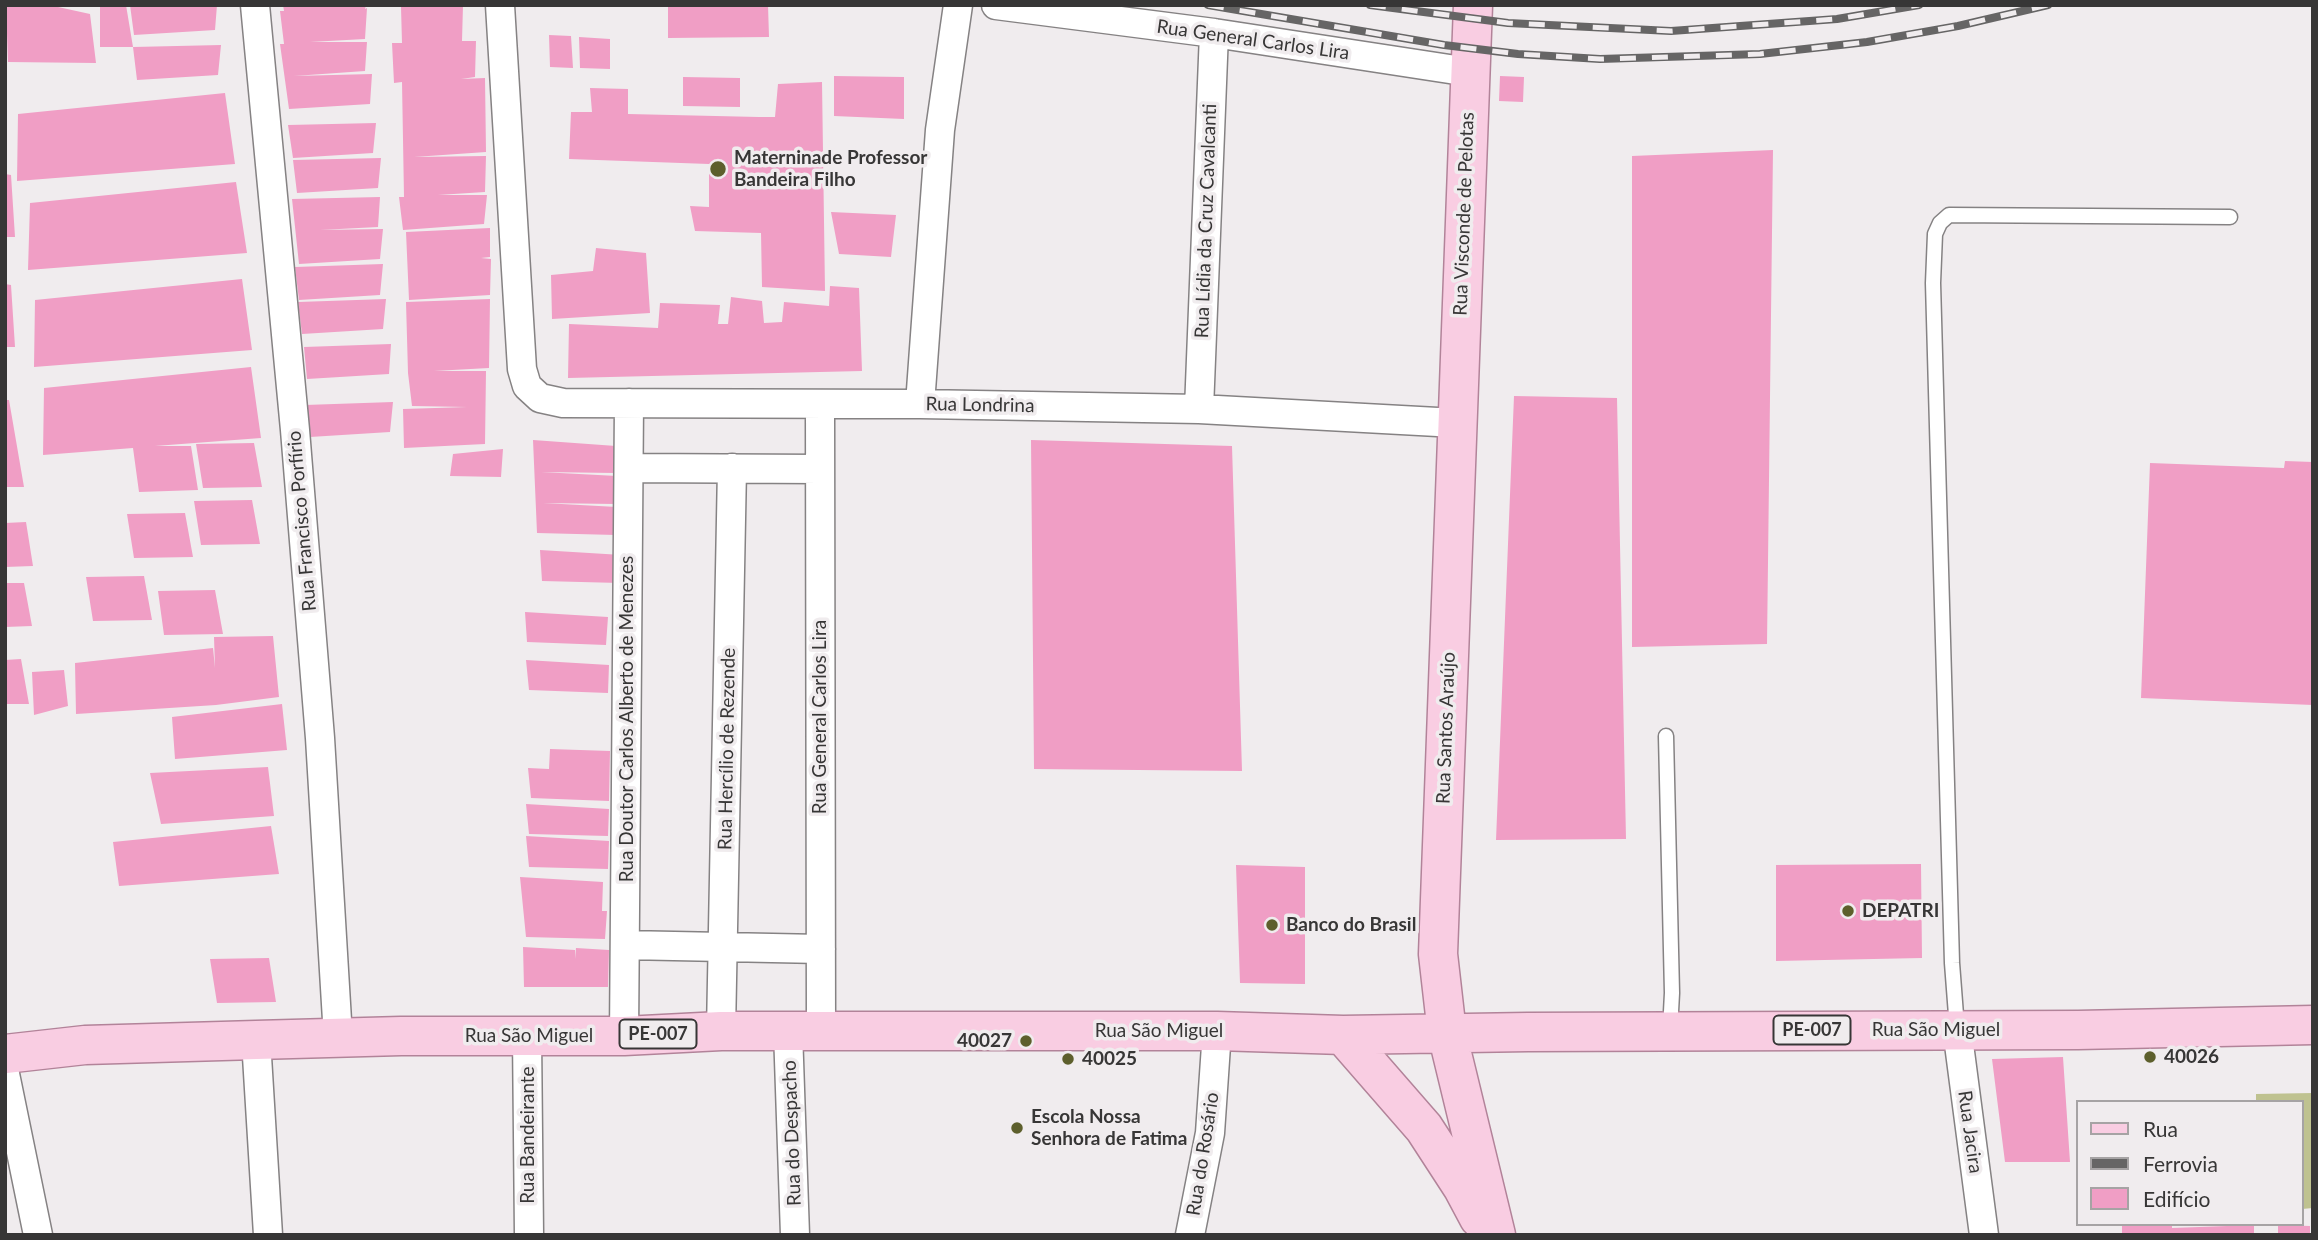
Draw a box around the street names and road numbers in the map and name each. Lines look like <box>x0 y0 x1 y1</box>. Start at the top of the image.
street label: Rua General Carlos Lira <box>1155 15 1351 65</box>
street label: Rua Lídia da Cruz Cavalcanti <box>1191 103 1221 339</box>
street label: Rua Visconde de Pelotas <box>1449 112 1479 316</box>
street label: Rua Londrina <box>925 393 1035 417</box>
street label: Rua Francisco Porfírio <box>283 430 321 612</box>
street label: Rua Doutor Carlos Alberto de Menezes <box>616 556 638 882</box>
street label: Rua General Carlos Lira <box>809 620 831 814</box>
street label: Rua Hercílio de Rezende <box>714 648 740 850</box>
street label: Rua Santos Araújo <box>1432 652 1460 804</box>
road number: PE-007 <box>1773 1015 1850 1044</box>
street label: Rua São Miguel <box>1872 1019 2000 1041</box>
road number: PE-007 <box>620 1020 696 1049</box>
street label: Rua São Miguel <box>1095 1020 1223 1042</box>
street label: Rua São Miguel <box>465 1025 593 1047</box>
street label: Rua do Despacho <box>778 1060 806 1206</box>
street label: Rua Bandeirante <box>517 1066 539 1204</box>
street label: Rua Jacira <box>1953 1089 1987 1175</box>
street label: Rua do Rosário <box>1182 1091 1224 1217</box>

